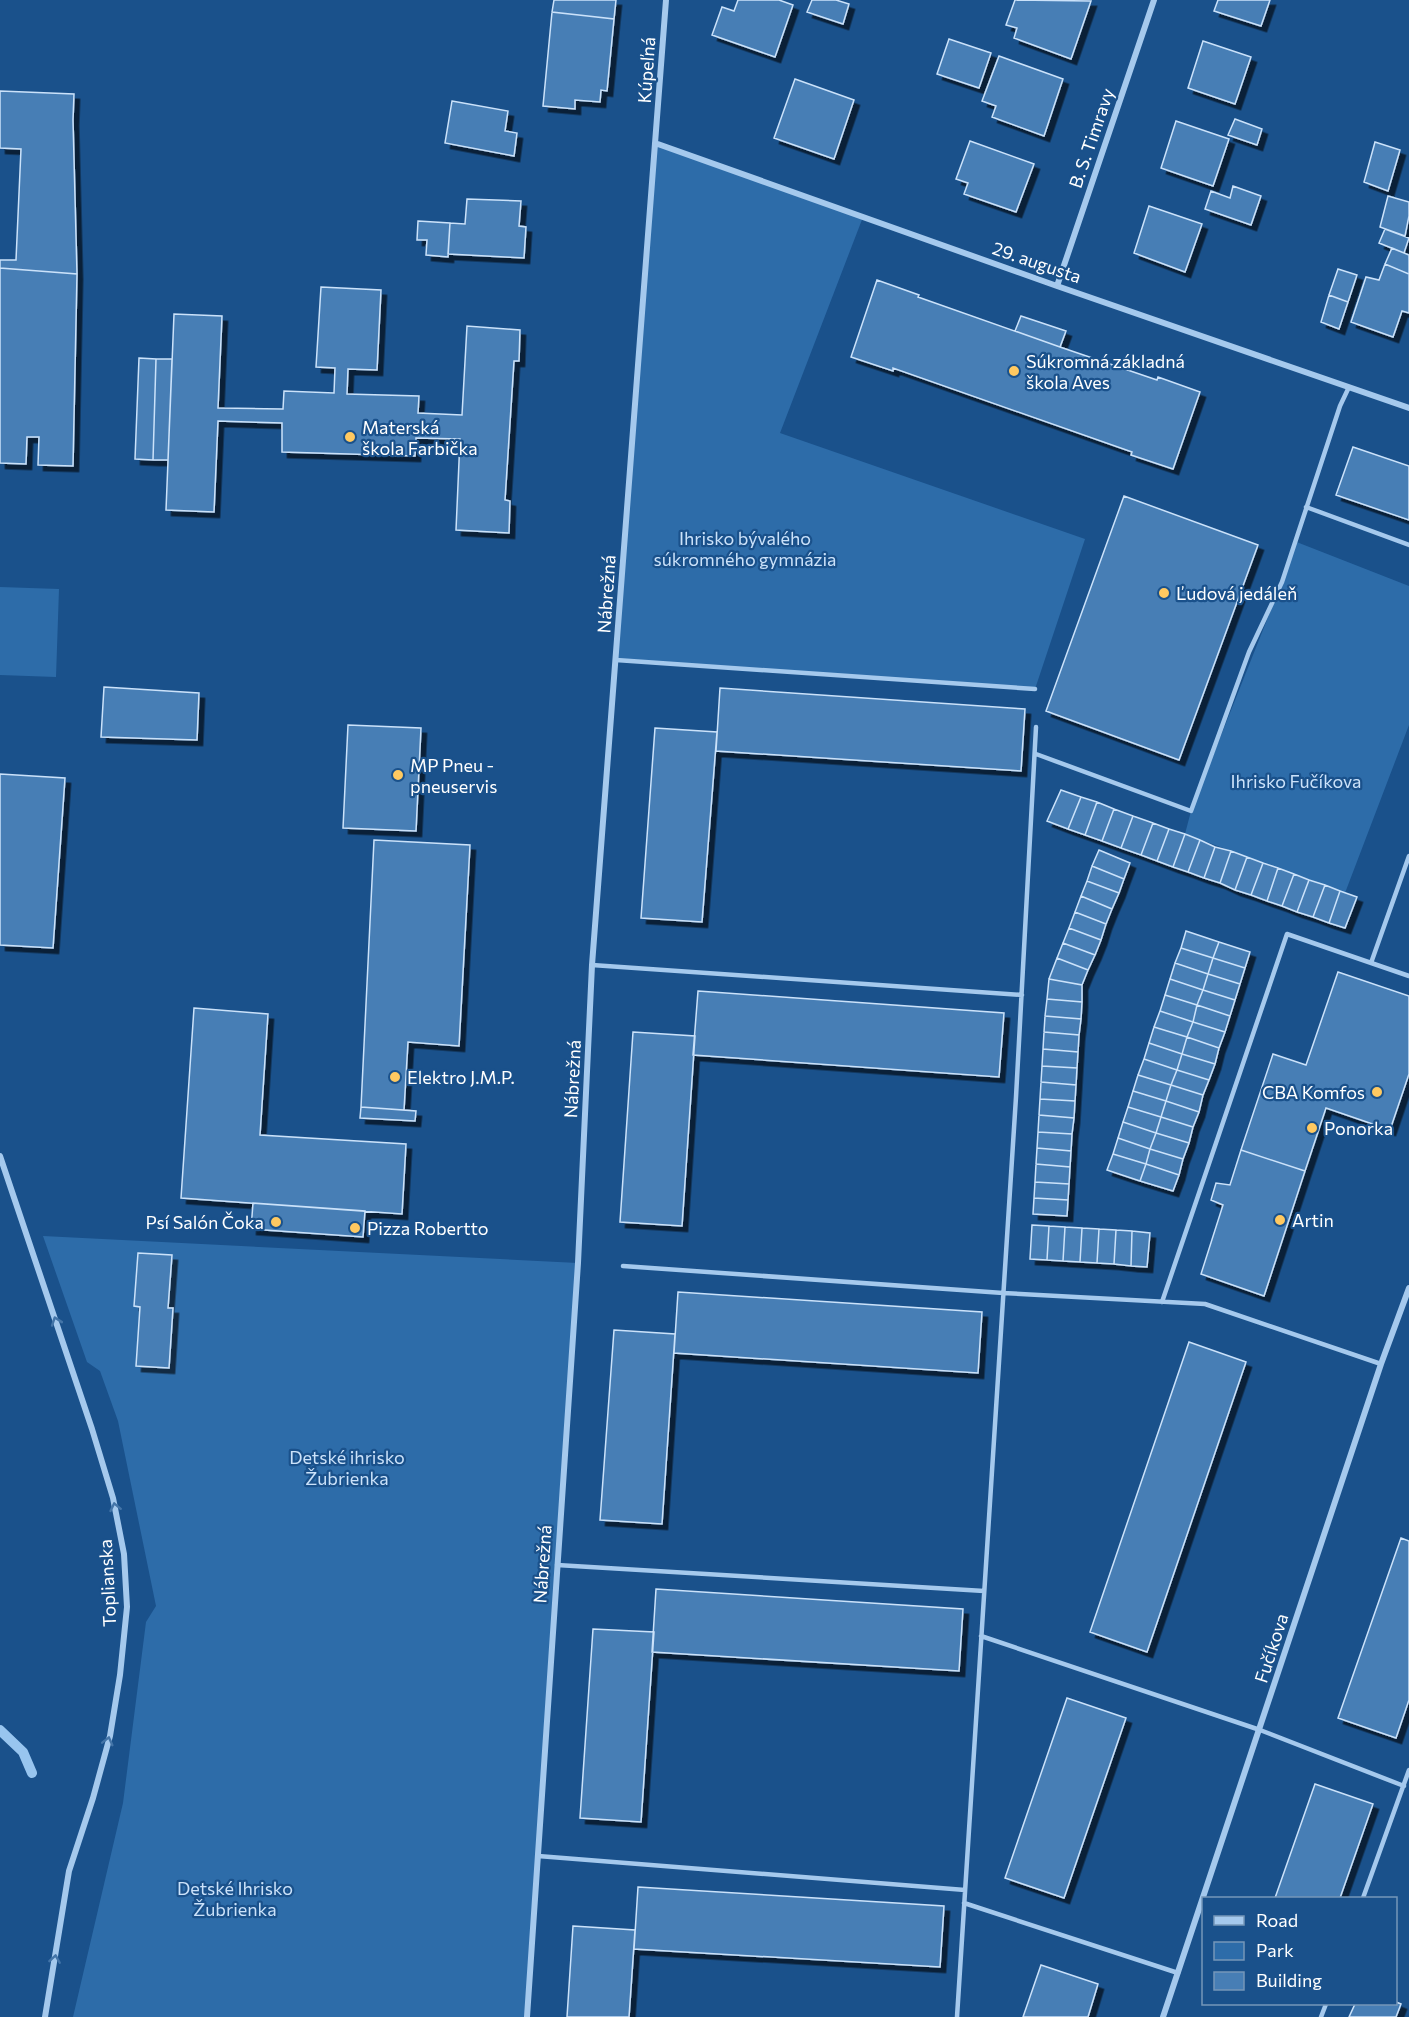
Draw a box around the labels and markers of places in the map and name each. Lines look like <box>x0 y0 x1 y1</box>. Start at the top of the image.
place label: Súkromná základná škola Aves <box>1026 350 1185 393</box>
marker: Súkromná základná škola Aves <box>1007 364 1021 378</box>
place label: Materská škola Farbička <box>362 416 478 459</box>
marker: Materská škola Farbička <box>343 430 357 444</box>
place label: Ľudová jedáleň <box>1176 582 1297 604</box>
marker: Ľudová jedáleň <box>1157 586 1171 600</box>
place label: MP Pneu - pneuservis <box>410 754 497 797</box>
marker: MP Pneu - pneuservis <box>391 768 405 782</box>
place label: Elektro J.M.P. <box>407 1066 515 1088</box>
marker: Elektro J.M.P. <box>388 1070 402 1084</box>
place label: CBA Komfos <box>1262 1081 1365 1103</box>
marker: CBA Komfos <box>1370 1085 1384 1099</box>
place label: Ponorka <box>1324 1117 1393 1139</box>
marker: Ponorka <box>1305 1121 1319 1135</box>
place label: Artin <box>1292 1209 1334 1231</box>
place label: Psí Salón Čoka <box>145 1211 264 1233</box>
marker: Artin <box>1273 1213 1287 1227</box>
marker: Psí Salón Čoka <box>269 1215 283 1229</box>
place label: Pizza Robertto <box>367 1217 489 1239</box>
marker: Pizza Robertto <box>348 1221 362 1235</box>

